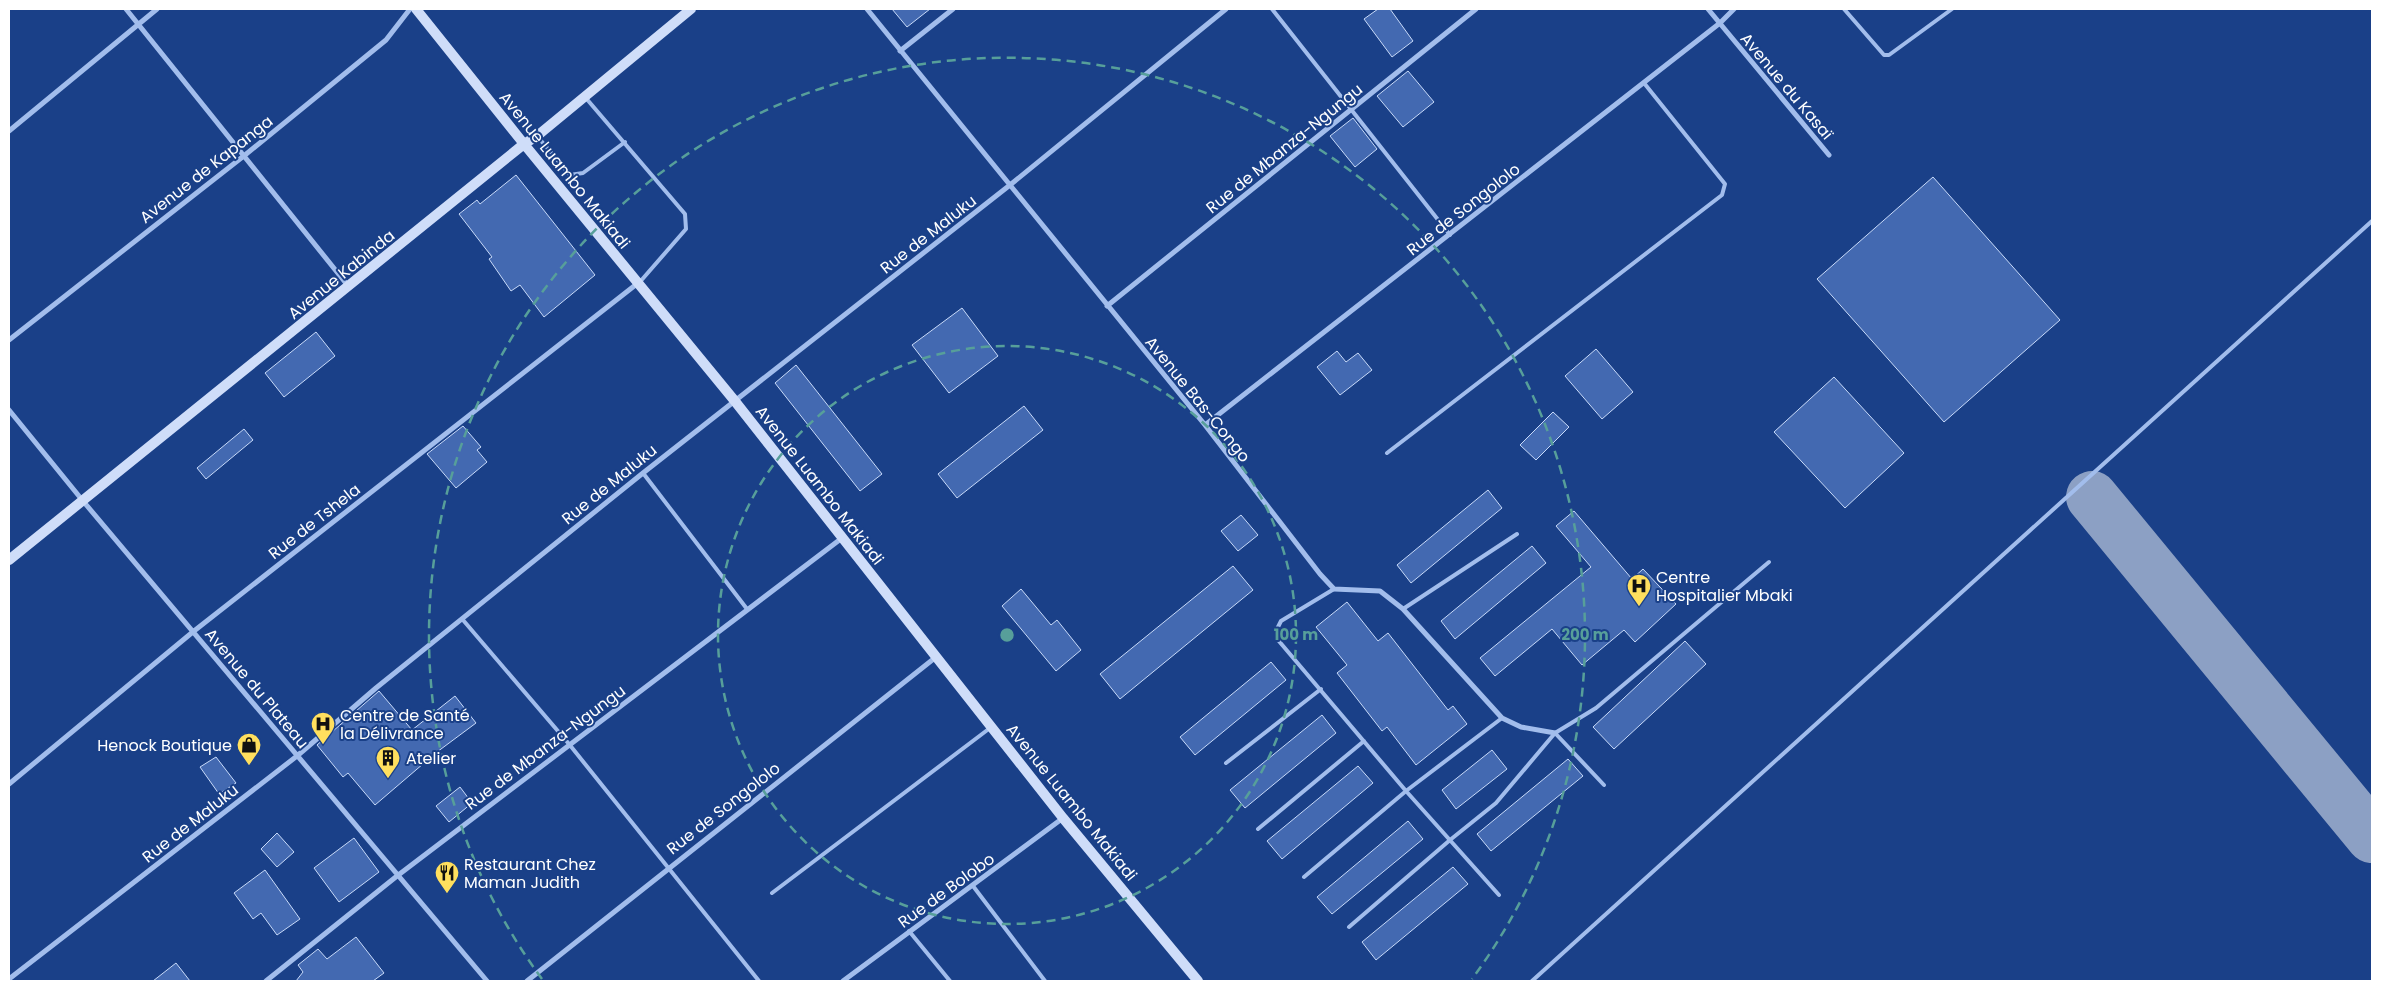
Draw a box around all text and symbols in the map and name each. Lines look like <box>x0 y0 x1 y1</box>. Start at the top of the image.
street label: Avenue du Kasaï <box>1735 28 1839 146</box>
street label: Rue de Mbanza-Ngungu <box>1201 78 1367 219</box>
street label: Avenue Luambo Makiadi <box>494 87 635 254</box>
street label: Avenue de Kapanga <box>135 110 278 229</box>
street label: Rue de Songololo <box>1402 158 1525 261</box>
street label: Rue de Maluku <box>875 189 981 279</box>
street label: Avenue Kabinda <box>283 224 400 325</box>
street label: Avenue Bas-Congo <box>1140 331 1256 467</box>
street label: Avenue Luambo Makiadi <box>750 401 889 570</box>
street label: Rue de Maluku <box>557 439 662 530</box>
street label: Rue de Tshela <box>263 478 365 565</box>
place label: Centre Hospitalier Mbaki <box>1656 566 1793 607</box>
hospital icon: Centre Hospitalier Mbaki <box>1626 573 1652 607</box>
street label: Avenue du Plateau <box>199 623 314 753</box>
text: 100 m <box>1274 624 1318 645</box>
text: 200 m <box>1561 624 1609 645</box>
centre of rings <box>998 626 1016 644</box>
street label: Rue de Mbanza-Ngungu <box>460 679 630 815</box>
place label: Centre de Santé la Délivrance <box>340 704 470 745</box>
hospital icon: Centre de Santé la Délivrance <box>310 711 336 745</box>
street label: Avenue Luambo Makiadi <box>1001 719 1142 886</box>
shop icon: Henock Boutique <box>236 732 262 766</box>
place label: Henock Boutique <box>97 734 232 757</box>
building icon: Atelier <box>375 745 401 779</box>
place label: Atelier <box>406 747 456 770</box>
street label: Rue de Songololo <box>662 757 785 860</box>
street label: Rue de Maluku <box>137 778 243 868</box>
street label: Rue de Bolobo <box>893 847 999 933</box>
place label: Restaurant Chez Maman Judith <box>464 853 596 894</box>
restaurant icon: Restaurant Chez Maman Judith <box>434 860 460 894</box>

